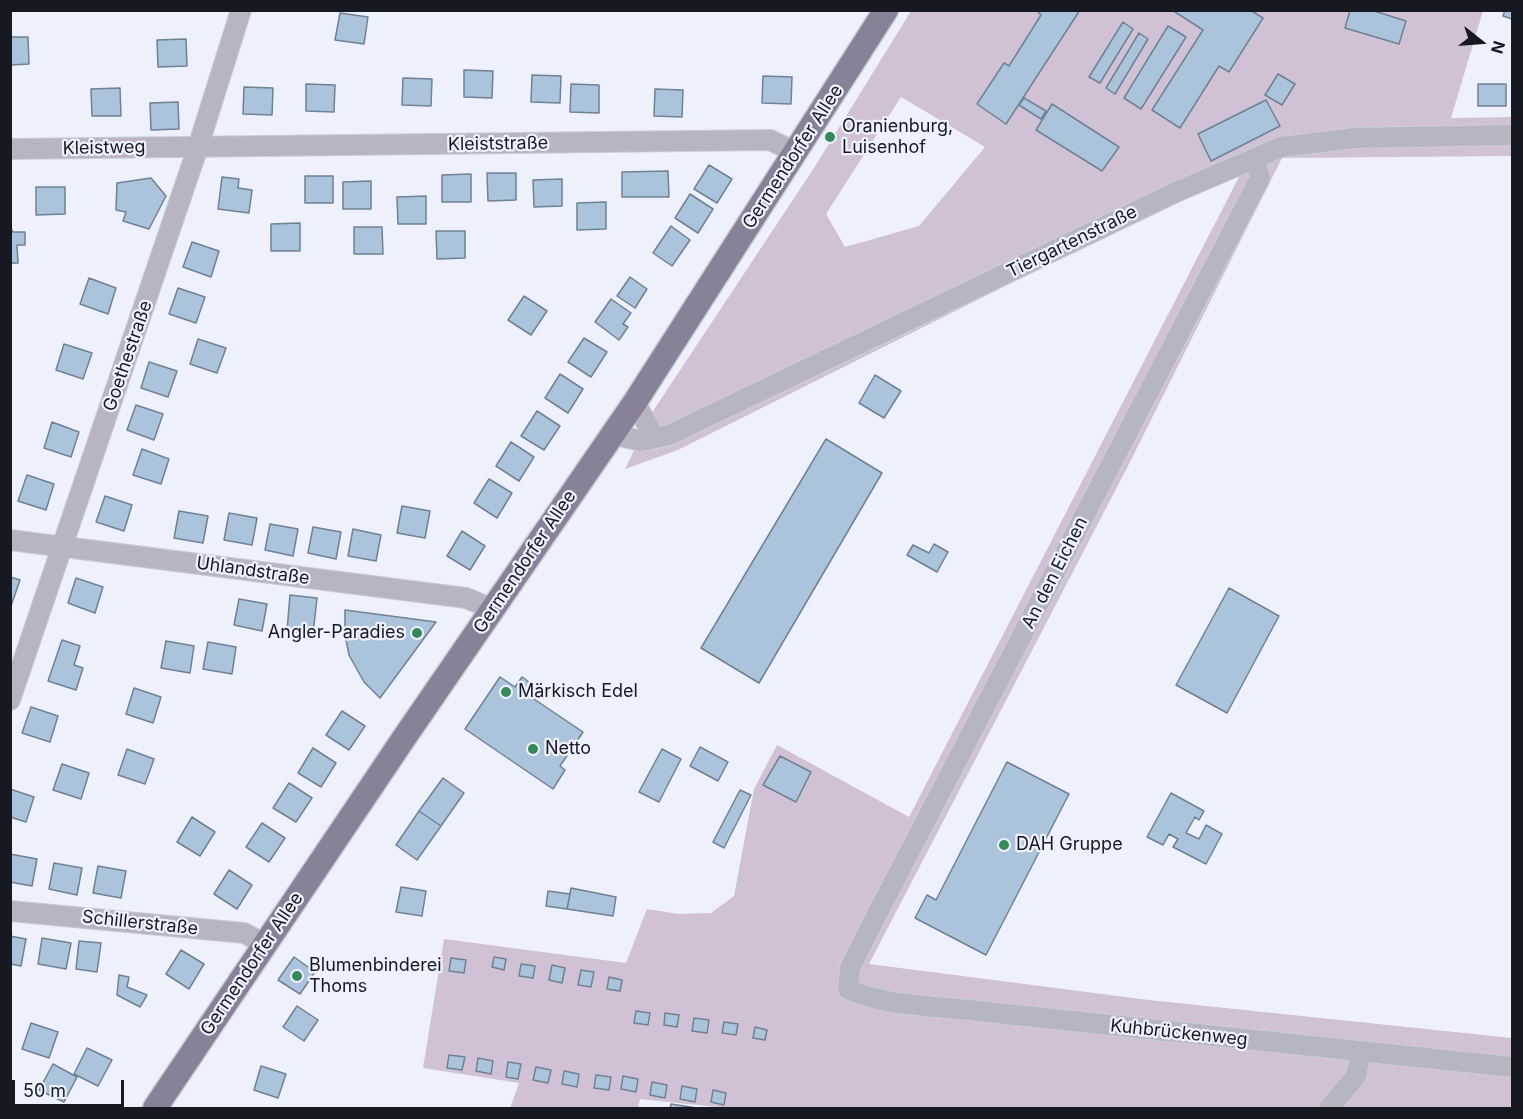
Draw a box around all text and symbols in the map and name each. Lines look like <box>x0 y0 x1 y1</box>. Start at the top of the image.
north arrow <box>1451 12 1511 72</box>
text: N <box>1487 38 1510 56</box>
street label: Germendorfer Allee <box>738 81 848 233</box>
place label: Oranienburg, Luisenhof <box>842 116 953 158</box>
marker: Oranienburg, Luisenhof <box>823 130 837 144</box>
street label: Kleiststraße <box>448 132 548 156</box>
street label: Kleistweg <box>62 136 146 160</box>
street label: Tiergartenstraße <box>1004 201 1140 283</box>
street label: Goethestraße <box>99 298 157 414</box>
street label: Germendorfer Allee <box>469 487 581 637</box>
street label: An den Eichen <box>1018 513 1092 633</box>
street label: Uhlandstraße <box>195 552 311 590</box>
place label: Angler-Paradies <box>268 622 405 644</box>
marker: Angler-Paradies <box>410 626 424 640</box>
place label: Märkisch Edel <box>518 681 638 703</box>
marker: Märkisch Edel <box>499 685 513 699</box>
place label: Netto <box>545 738 591 760</box>
marker: Netto <box>526 742 540 756</box>
place label: DAH Gruppe <box>1016 834 1123 856</box>
marker: DAH Gruppe <box>997 838 1011 852</box>
street label: Germendorfer Allee <box>196 889 308 1039</box>
street label: Schillerstraße <box>81 906 199 940</box>
place label: Blumenbinderei Thoms <box>309 955 442 998</box>
marker: Blumenbinderei Thoms <box>290 969 304 983</box>
street label: Kuhbrückenweg <box>1109 1015 1249 1051</box>
scale bar <box>15 1068 128 1106</box>
text: 50 m <box>23 1080 66 1101</box>

